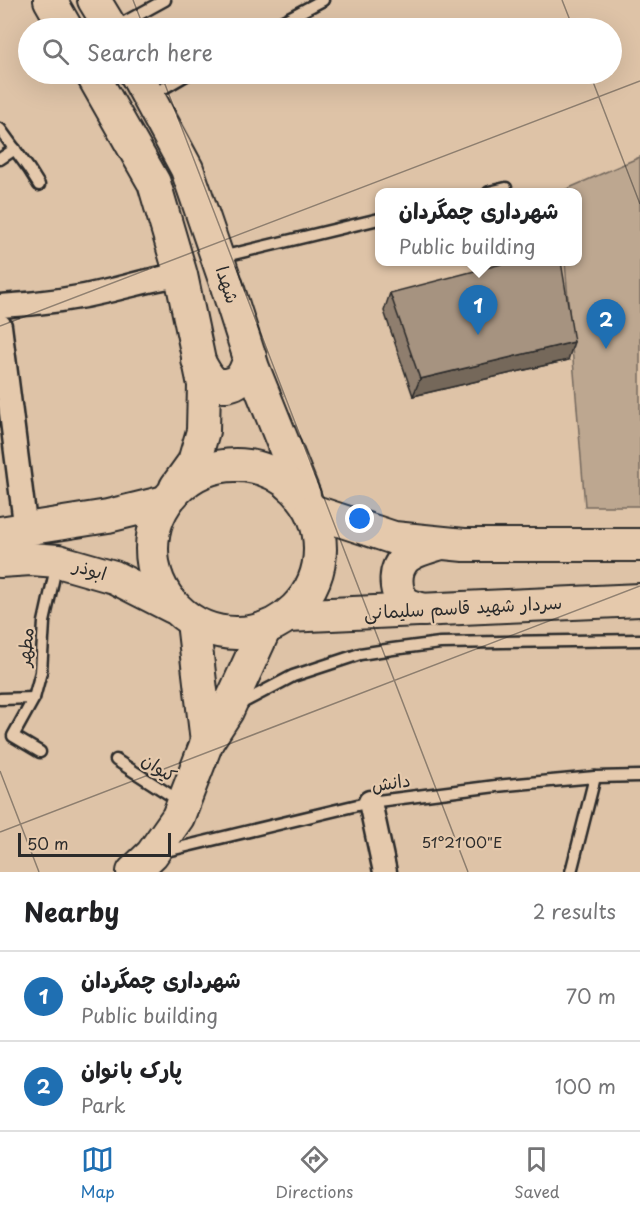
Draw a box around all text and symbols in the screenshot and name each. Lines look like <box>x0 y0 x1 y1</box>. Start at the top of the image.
search box <box>18 18 622 84</box>
icon: search <box>39 35 72 68</box>
text: Search here <box>87 35 213 68</box>
popup <box>375 188 582 266</box>
text: شهرداری چمگردان <box>399 193 558 226</box>
text: Public building <box>399 231 536 261</box>
street label: شهدا <box>210 262 247 307</box>
pin: 1 <box>458 286 498 335</box>
pin: 2 <box>586 300 626 349</box>
your location <box>345 504 374 533</box>
street label: ابوذر <box>69 550 110 586</box>
street label: سردار شهید قاسم سلیمانی <box>363 588 563 627</box>
street label: مطهر <box>9 626 40 670</box>
street label: کیوان <box>137 745 183 788</box>
street label: دانش <box>370 765 412 798</box>
scale bar <box>18 830 171 858</box>
text: 51°21'00"E <box>422 830 502 853</box>
text: 50 m <box>27 831 68 855</box>
text: Nearby <box>24 892 119 931</box>
text: 2 results <box>533 896 616 926</box>
text: شهرداری چمگردان <box>81 962 241 995</box>
text: 1 <box>39 981 48 1011</box>
text: 70 m <box>566 981 616 1011</box>
text: Public building <box>81 1000 218 1030</box>
text: پارک بانوان <box>81 1052 182 1085</box>
text: 2 <box>36 1071 51 1101</box>
text: 100 m <box>555 1071 616 1101</box>
text: Park <box>81 1090 126 1120</box>
tab: Map <box>80 1143 115 1203</box>
tab: Directions <box>275 1143 353 1203</box>
tab: Saved <box>514 1143 560 1203</box>

